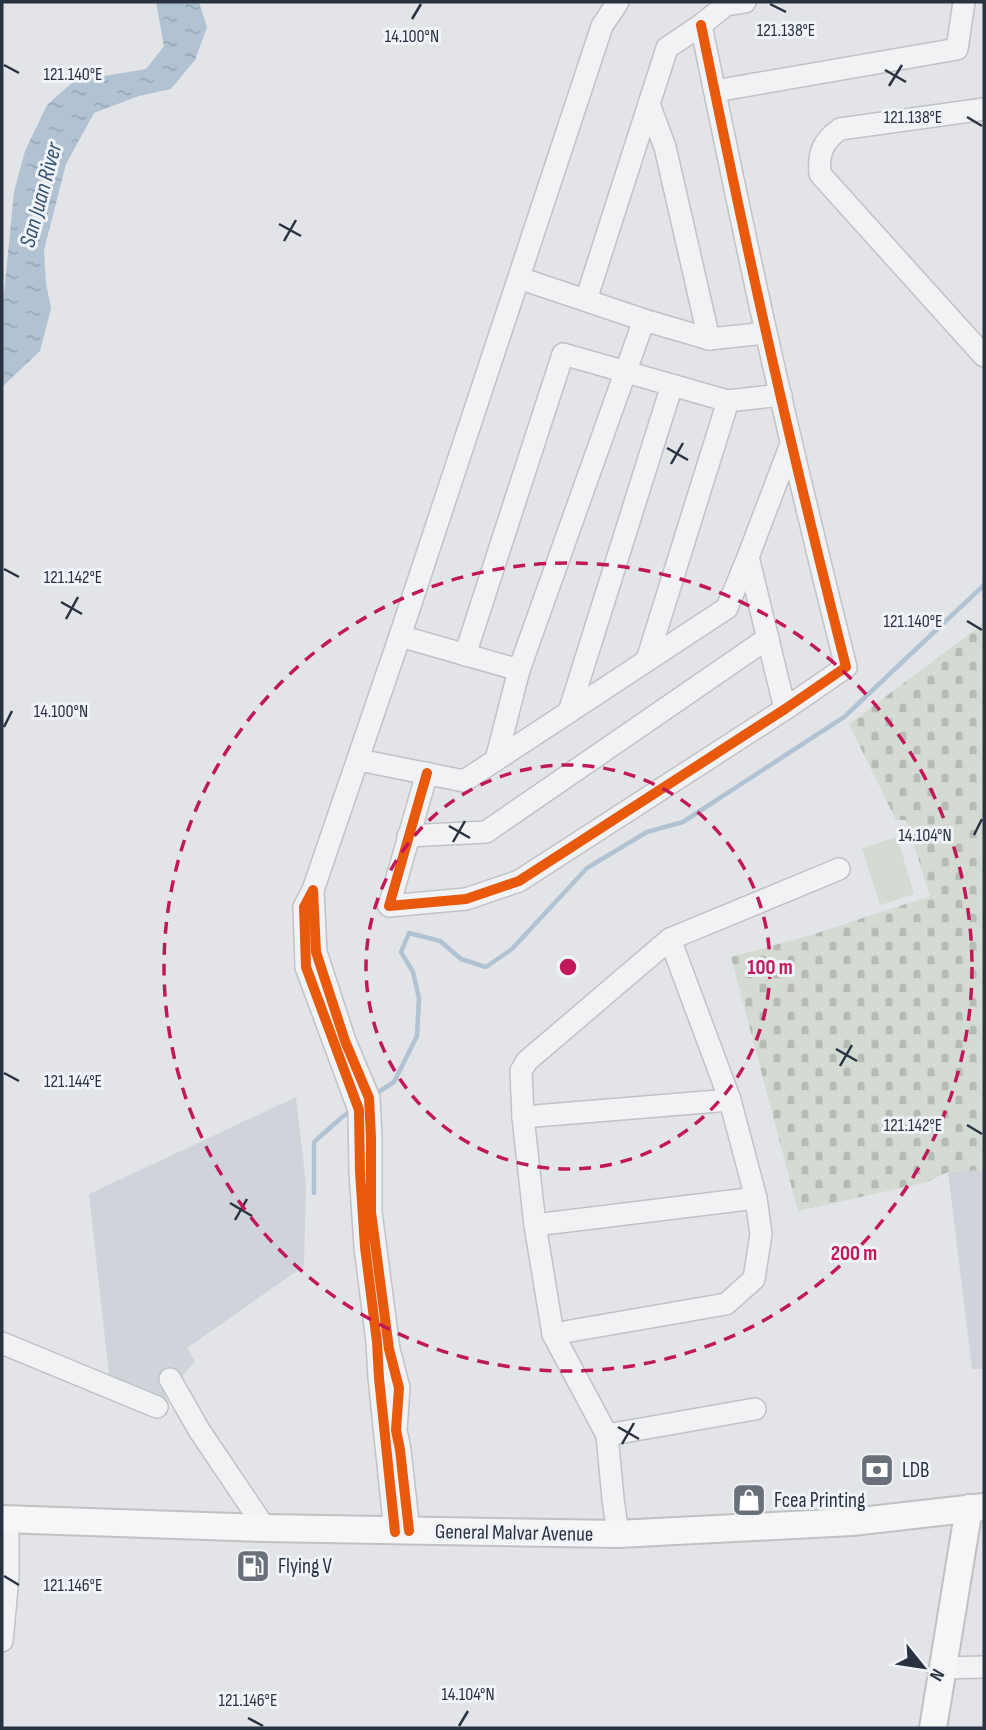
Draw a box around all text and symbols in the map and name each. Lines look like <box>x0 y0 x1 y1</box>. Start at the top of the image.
text: 121.138°E <box>757 20 815 41</box>
text: 14.100°N <box>385 26 439 47</box>
text: 121.140°E <box>44 64 102 85</box>
text: 121.138°E <box>884 107 942 128</box>
water label: San Juan River <box>14 138 69 250</box>
text: 121.142°E <box>44 567 102 588</box>
text: 121.140°E <box>884 611 942 632</box>
text: 14.100°N <box>34 701 88 722</box>
text: 14.104°N <box>898 825 952 846</box>
centre of rings <box>556 955 580 979</box>
text: 100 m <box>747 955 793 980</box>
text: 121.144°E <box>44 1071 102 1092</box>
text: 121.142°E <box>884 1115 942 1136</box>
text: 200 m <box>831 1241 877 1266</box>
bank icon: LDB <box>858 1451 896 1489</box>
place label: LDB <box>902 1458 929 1483</box>
shop icon: Fcea Printing <box>730 1481 768 1519</box>
place label: Fcea Printing <box>774 1488 865 1513</box>
street label: General Malvar Avenue <box>435 1519 593 1547</box>
fuel station icon: Flying V <box>234 1547 272 1585</box>
place label: Flying V <box>278 1554 333 1579</box>
text: 121.146°E <box>44 1575 102 1596</box>
north arrow <box>888 1632 958 1702</box>
text: N <box>924 1665 949 1685</box>
text: 14.104°N <box>441 1684 495 1705</box>
text: 121.146°E <box>219 1690 277 1711</box>

